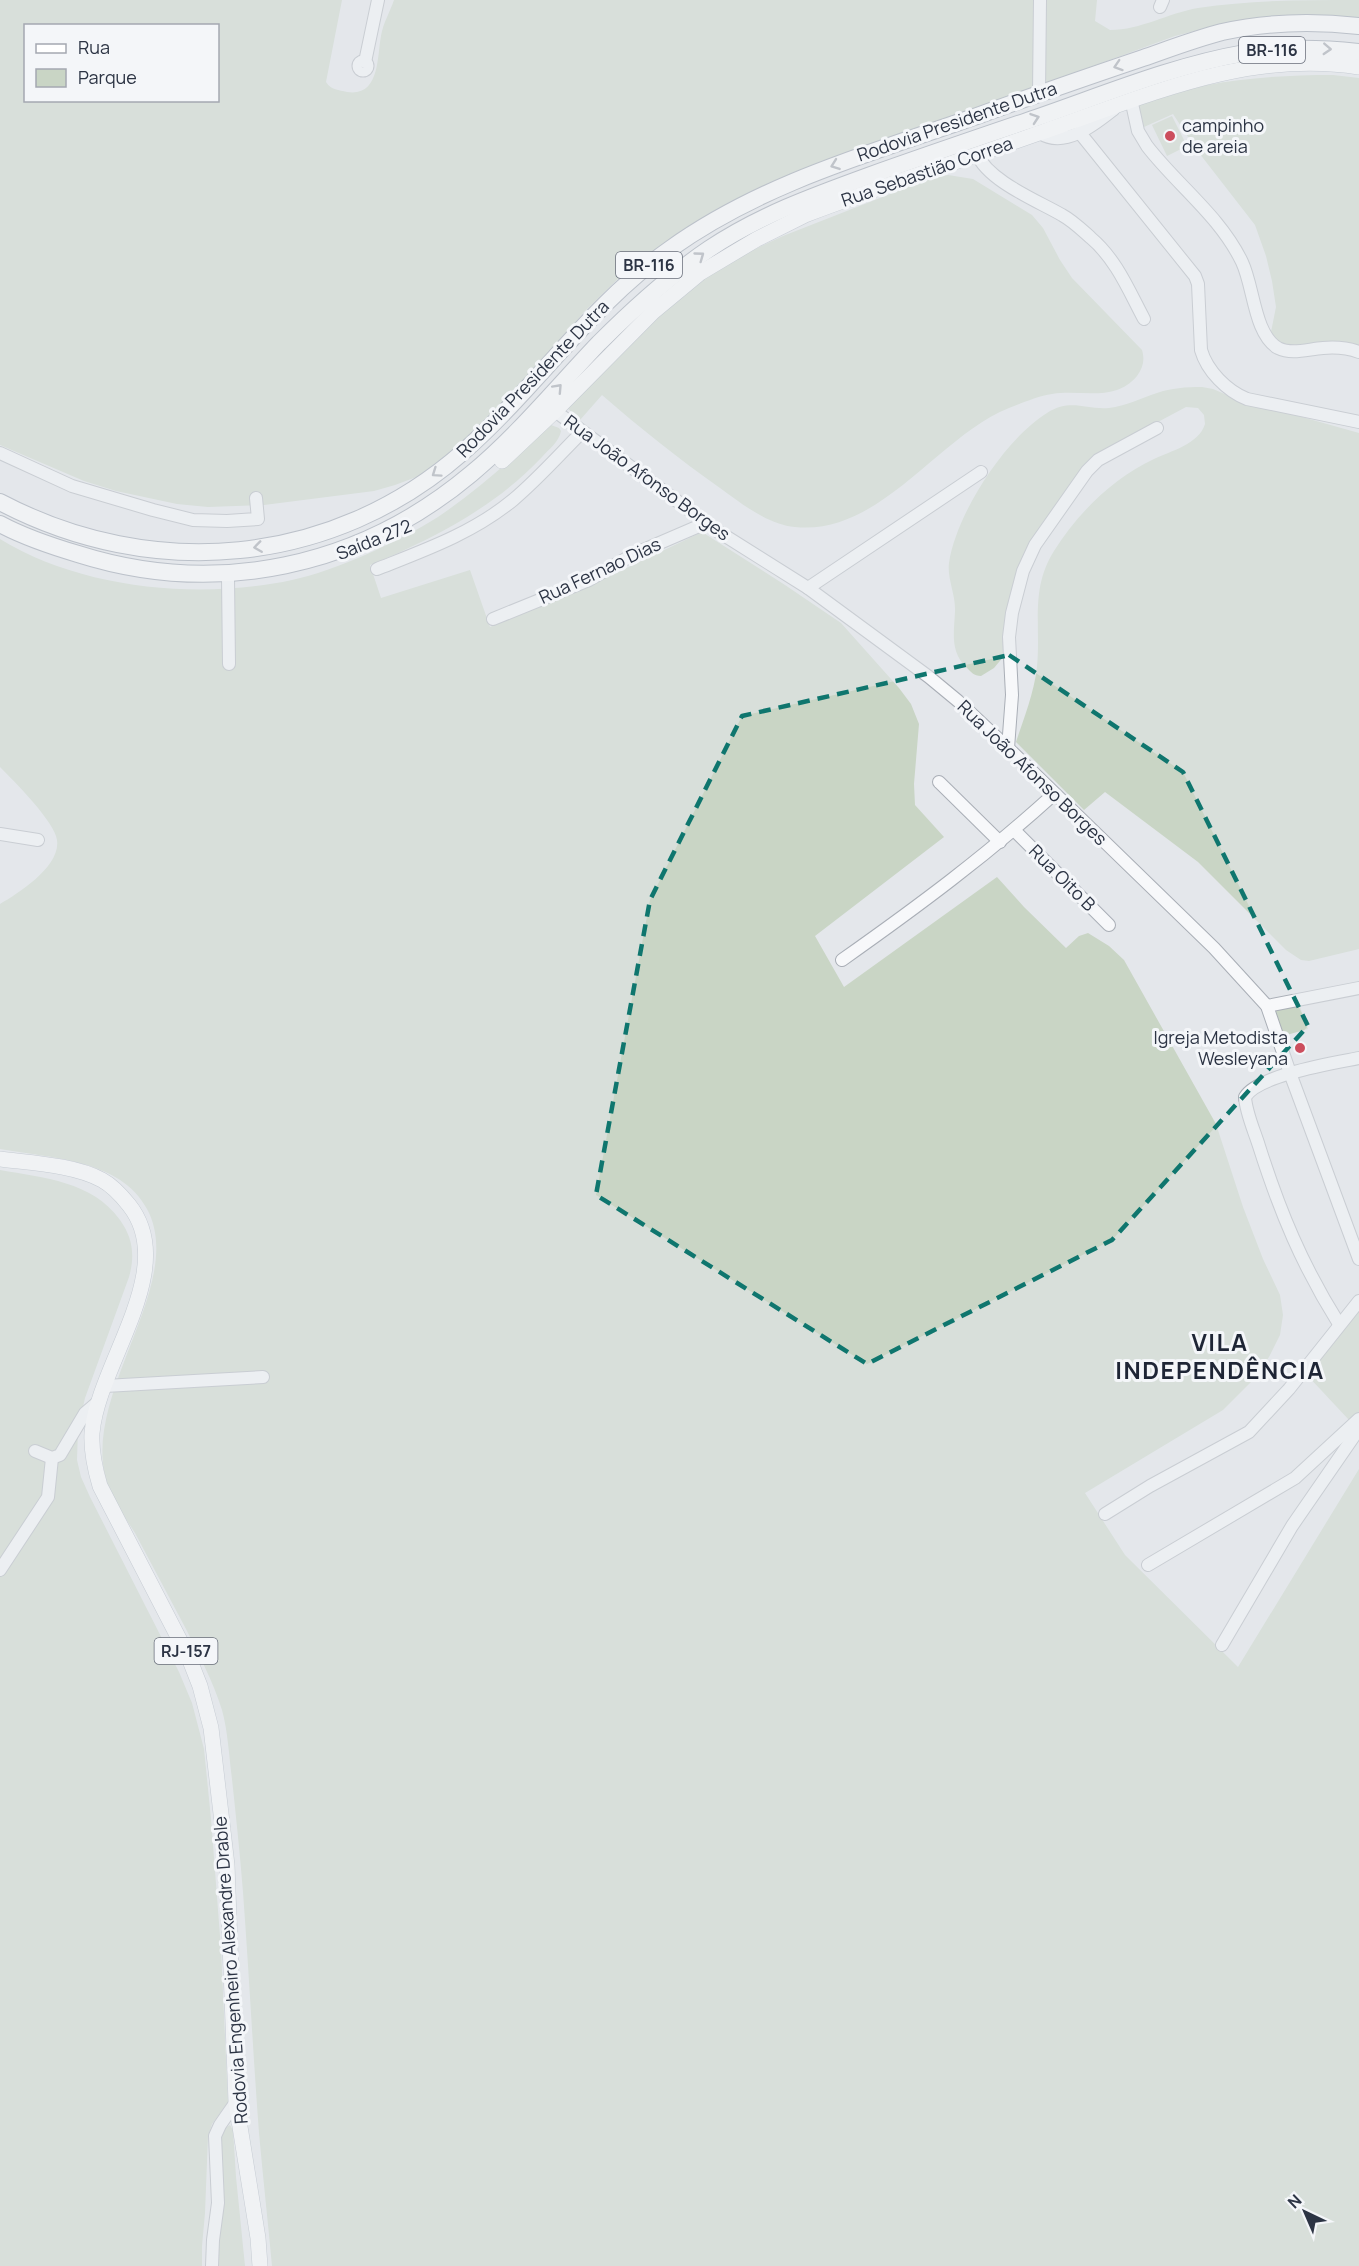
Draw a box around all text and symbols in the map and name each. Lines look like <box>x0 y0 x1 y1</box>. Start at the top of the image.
legend <box>24 24 219 102</box>
text: Rua <box>78 35 110 59</box>
road number: BR-116 <box>1239 37 1305 63</box>
one-way arrow <box>1322 42 1331 55</box>
one-way arrow <box>1113 59 1124 72</box>
text: Parque <box>78 65 137 89</box>
street label: Rodovia Presidente Dutra <box>854 76 1060 167</box>
one-way arrow <box>1029 113 1040 126</box>
place label: campinho de areia <box>1182 113 1264 158</box>
marker: campinho de areia <box>1163 129 1177 143</box>
street label: Rua Sebastião Correa <box>838 130 1016 212</box>
one-way arrow <box>830 158 841 170</box>
road number: BR-116 <box>616 252 682 278</box>
one-way arrow <box>693 252 704 263</box>
street label: Rodovia Presidente Dutra <box>451 294 614 462</box>
one-way arrow <box>551 385 562 395</box>
street label: Rua João Afonso Borges <box>560 409 735 545</box>
one-way arrow <box>432 466 443 477</box>
street label: Saída 272 <box>332 513 415 565</box>
street label: Rua Fernao Dias <box>535 531 665 609</box>
one-way arrow <box>254 541 263 553</box>
street label: Rua João Afonso Borges <box>953 694 1113 850</box>
street label: Rua Oito B <box>1024 839 1101 916</box>
place label: Igreja Metodista Wesleyana <box>1154 1025 1288 1070</box>
marker: Igreja Metodista Wesleyana <box>1293 1041 1307 1055</box>
district label: VILA INDEPENDÊNCIA <box>1115 1325 1325 1386</box>
road number: RJ-157 <box>154 1638 218 1664</box>
street label: Rodovia Engenheiro Alexandre Drable <box>207 1815 253 2125</box>
north arrow <box>1275 2182 1335 2242</box>
text: N <box>1283 2189 1306 2213</box>

